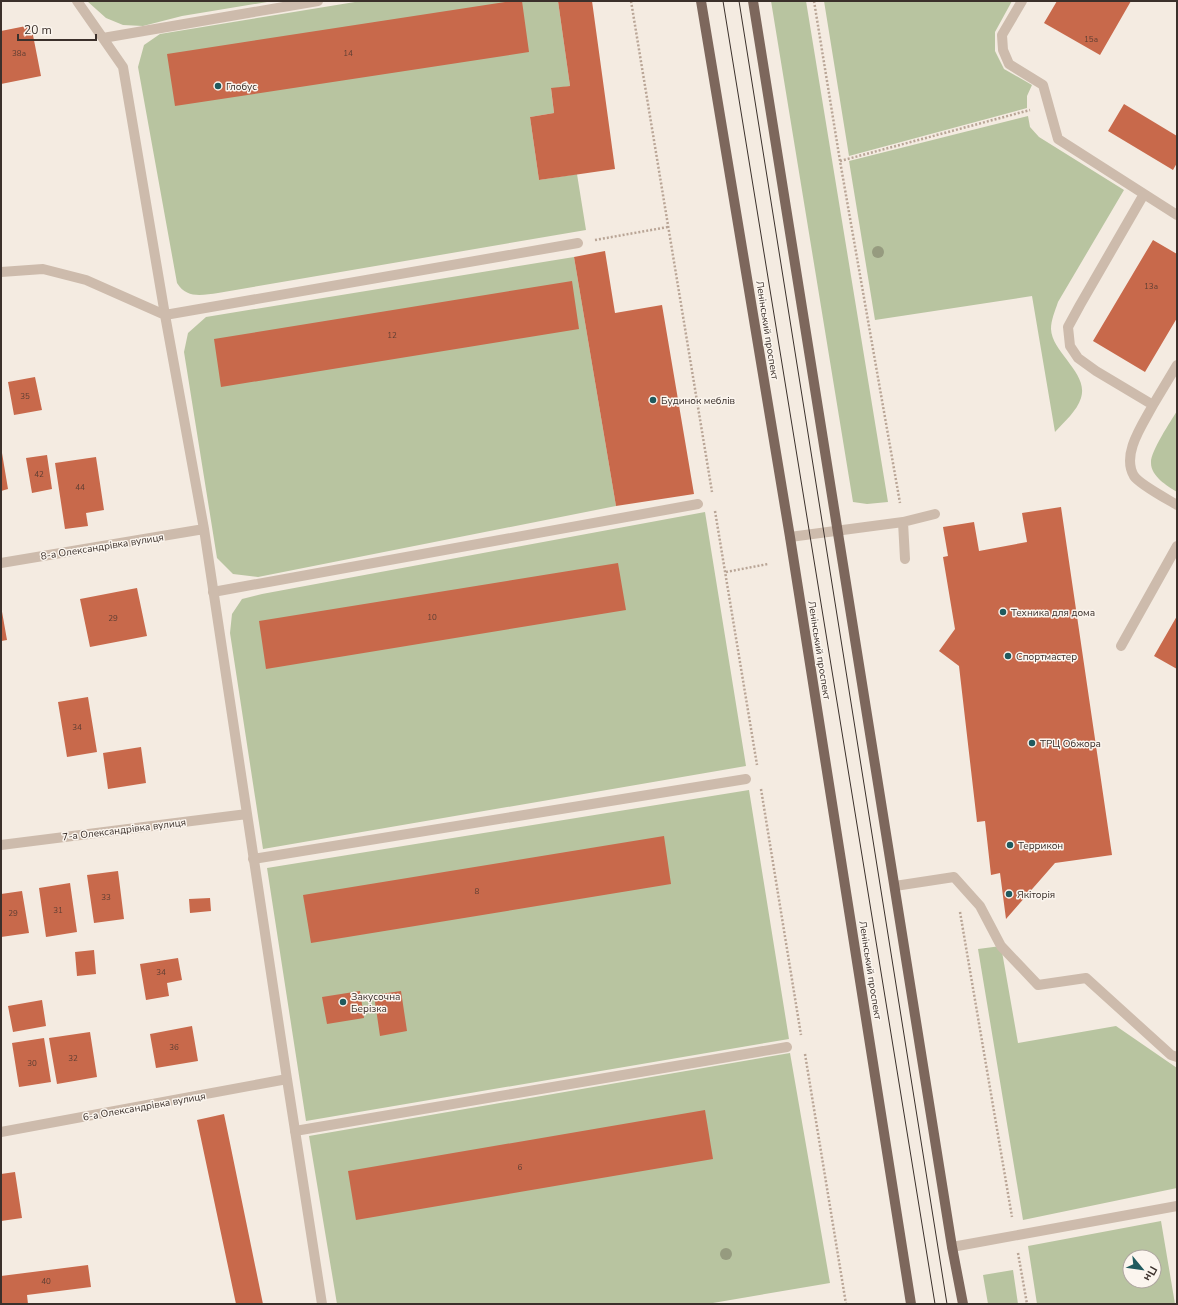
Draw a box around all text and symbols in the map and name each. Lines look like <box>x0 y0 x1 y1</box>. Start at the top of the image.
scale bar <box>18 16 96 42</box>
text: 20 m <box>24 22 52 38</box>
house number: 15а <box>1084 34 1098 45</box>
house number: 38а <box>12 48 26 59</box>
house number: 14 <box>343 48 353 59</box>
place label: Глобус <box>226 80 257 94</box>
marker: Глобус <box>213 81 223 91</box>
street label: Ленінський проспект <box>752 280 782 381</box>
house number: 13а <box>1144 281 1158 292</box>
house number: 12 <box>387 330 397 341</box>
house number: 35 <box>20 391 30 402</box>
place label: Будинок меблів <box>661 394 736 408</box>
marker: Будинок меблів <box>648 395 658 405</box>
house number: 42 <box>34 469 44 480</box>
house number: 44 <box>75 482 85 493</box>
street label: 8-а Олександрівка вулиця <box>40 530 165 564</box>
street label: Ленінський проспект <box>804 600 834 701</box>
place label: Техника для дома <box>1011 606 1095 620</box>
marker: Техника для дома <box>998 607 1008 617</box>
house number: 10 <box>427 612 437 623</box>
house number: 29 <box>108 613 118 624</box>
place label: Спортмастер <box>1016 650 1077 664</box>
marker: Спортмастер <box>1003 651 1013 661</box>
house number: 34 <box>72 722 82 733</box>
place label: ТРЦ Обжора <box>1040 737 1101 751</box>
marker: ТРЦ Обжора <box>1027 738 1037 748</box>
street label: 7-а Олександрівка вулиця <box>61 815 187 845</box>
place label: Террикон <box>1018 839 1063 853</box>
marker: Террикон <box>1005 840 1015 850</box>
house number: 8 <box>475 886 480 897</box>
place label: Якіторія <box>1017 888 1055 902</box>
marker: Якіторія <box>1004 889 1014 899</box>
house number: 33 <box>101 892 111 903</box>
house number: 31 <box>53 905 63 916</box>
house number: 29 <box>8 908 18 919</box>
street label: Ленінський проспект <box>855 920 885 1021</box>
house number: 34 <box>156 967 166 978</box>
place label: Закусочна Берізка <box>351 990 400 1016</box>
marker: Закусочна Берізка <box>338 997 348 1007</box>
house number: 36 <box>169 1042 179 1053</box>
house number: 32 <box>68 1053 78 1064</box>
house number: 30 <box>27 1058 37 1069</box>
street label: 6-а Олександрівка вулиця <box>82 1089 207 1125</box>
house number: 6 <box>518 1162 523 1173</box>
north arrow <box>1122 1249 1162 1289</box>
text: Пн <box>1140 1263 1161 1284</box>
house number: 40 <box>41 1276 51 1287</box>

